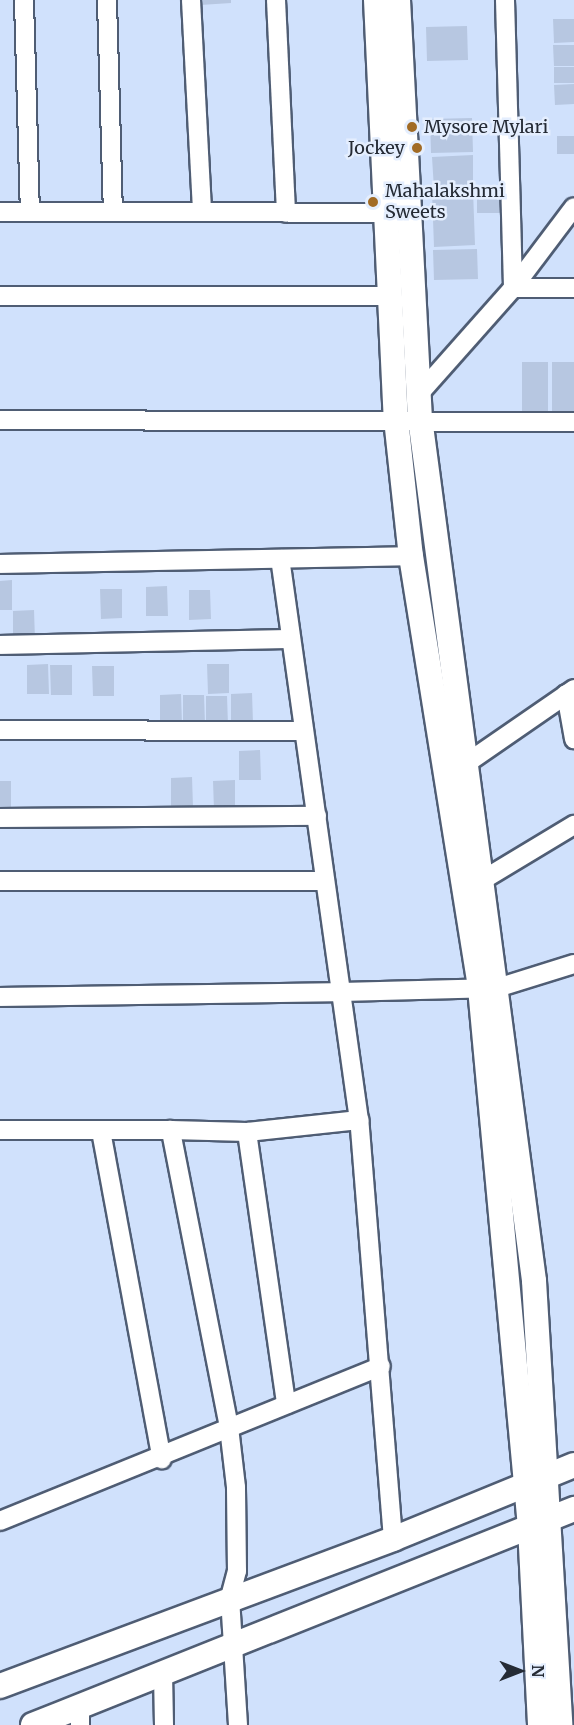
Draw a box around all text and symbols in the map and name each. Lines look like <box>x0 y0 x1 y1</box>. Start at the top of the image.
place label: Mysore Mylari <box>424 116 548 138</box>
marker: Mysore Mylari <box>405 120 419 134</box>
place label: Jockey <box>348 137 405 159</box>
marker: Jockey <box>410 141 424 155</box>
place label: Mahalakshmi Sweets <box>385 181 505 224</box>
marker: Mahalakshmi Sweets <box>366 195 380 209</box>
north arrow <box>490 1641 550 1701</box>
text: N <box>528 1665 548 1677</box>

